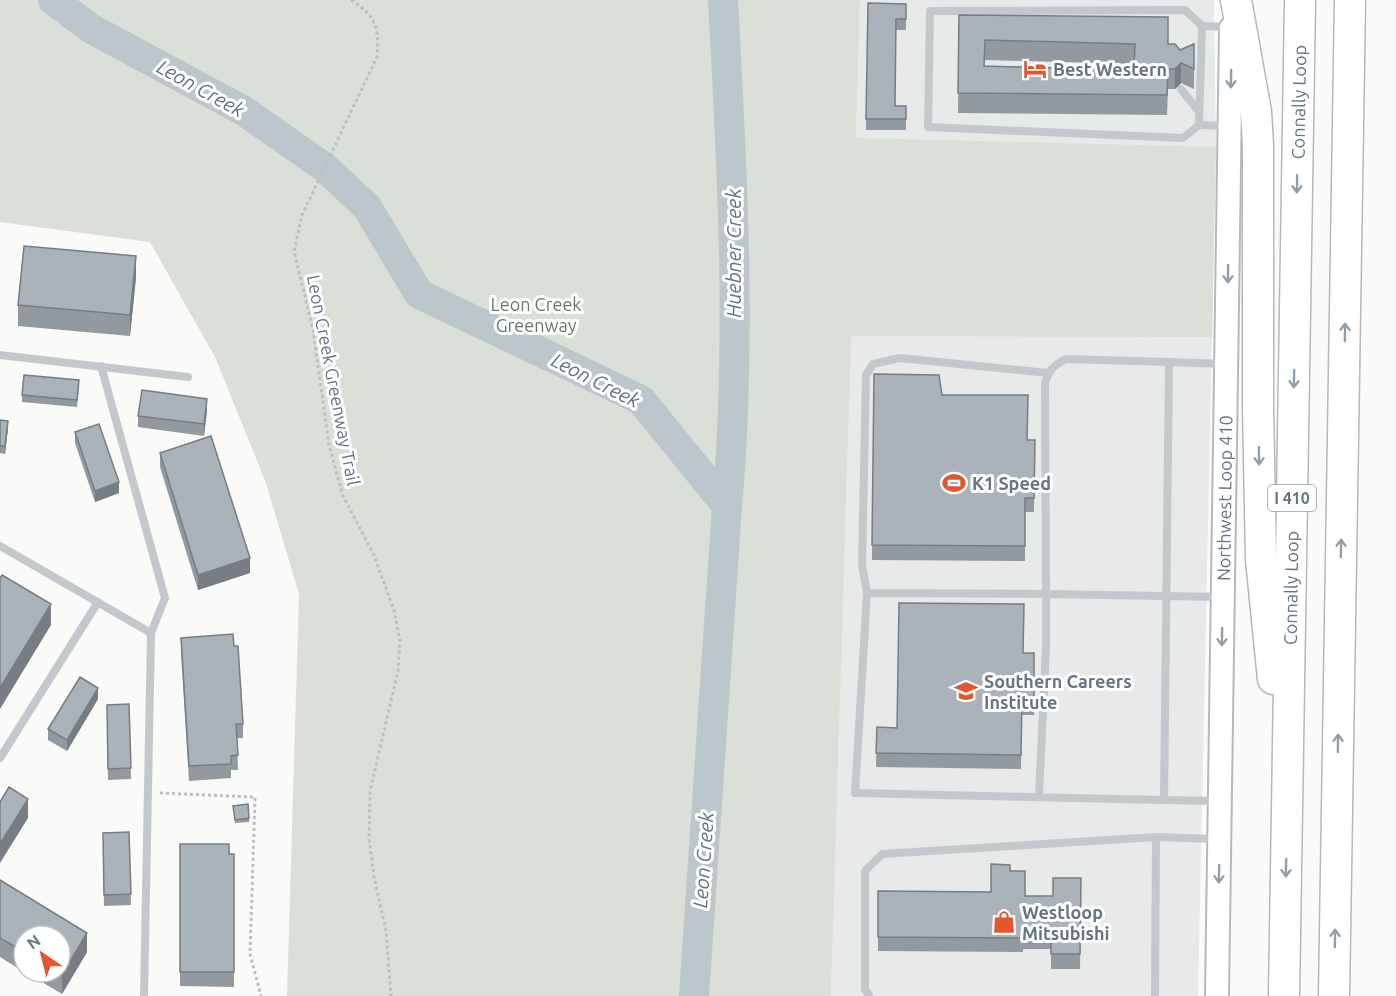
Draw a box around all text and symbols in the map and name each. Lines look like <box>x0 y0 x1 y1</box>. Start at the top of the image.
street label: Connally Loop <box>1287 45 1309 159</box>
water label: Leon Creek <box>153 55 249 122</box>
hotel icon: Best Western <box>1022 56 1048 82</box>
place label: Best Western <box>1053 59 1167 79</box>
one-way arrow <box>1225 69 1237 89</box>
one-way arrow <box>1291 174 1303 194</box>
water label: Huebner Creek <box>722 188 745 318</box>
one-way arrow <box>1222 264 1234 284</box>
street label: Leon Creek Greenway Trail <box>304 273 364 487</box>
park label: Leon Creek Greenway <box>491 294 581 335</box>
one-way arrow <box>1339 322 1350 342</box>
water label: Leon Creek <box>548 348 645 412</box>
one-way arrow <box>1288 369 1300 389</box>
street label: Northwest Loop 410 <box>1213 415 1235 581</box>
one-way arrow <box>1253 445 1265 465</box>
sports icon: K1 Speed <box>941 470 967 496</box>
place label: K1 Speed <box>972 473 1051 493</box>
road number: I 410 <box>1268 485 1316 511</box>
street label: Connally Loop <box>1280 531 1301 645</box>
one-way arrow <box>1335 538 1347 558</box>
one-way arrow <box>1216 627 1228 647</box>
place label: Southern Careers Institute <box>984 671 1132 712</box>
school or university icon: Southern Careers Institute <box>953 678 979 704</box>
one-way arrow <box>1332 733 1344 753</box>
water label: Leon Creek <box>688 810 718 909</box>
one-way arrow <box>1280 858 1292 878</box>
one-way arrow <box>1213 864 1224 884</box>
place label: Westloop Mitsubishi <box>1022 902 1110 943</box>
shop icon: Westloop Mitsubishi <box>991 909 1017 935</box>
north arrow <box>12 924 72 984</box>
one-way arrow <box>1329 928 1341 948</box>
text: N <box>23 931 43 953</box>

